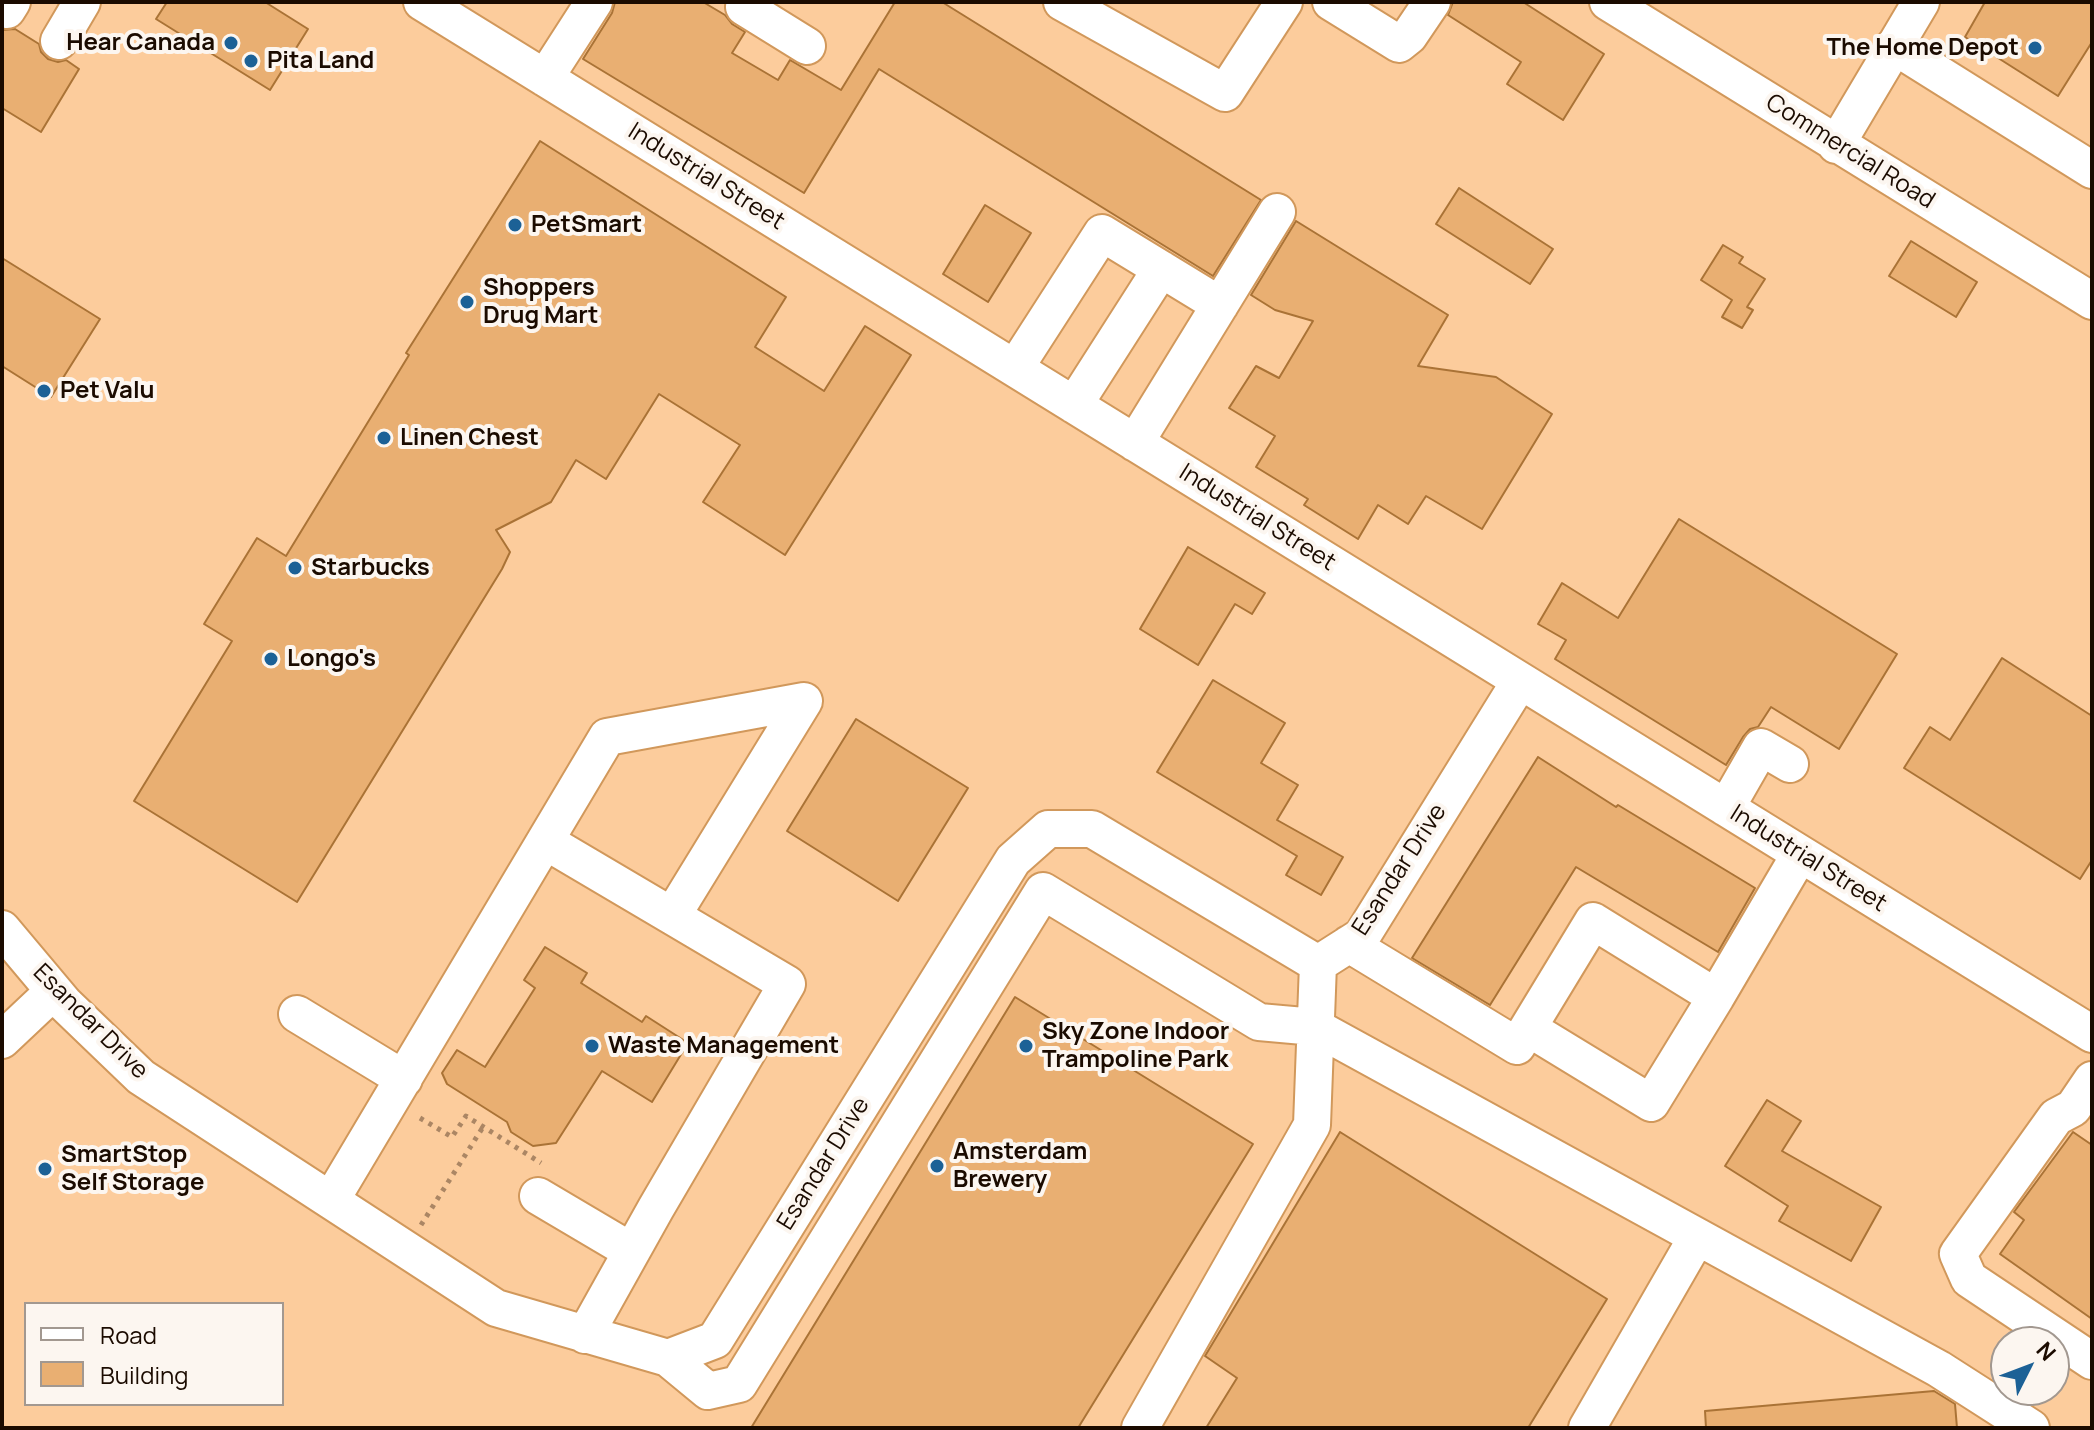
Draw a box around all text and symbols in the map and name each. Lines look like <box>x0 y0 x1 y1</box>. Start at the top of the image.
place label: Hear Canada <box>66 29 215 57</box>
marker: Hear Canada <box>222 34 240 52</box>
place label: The Home Depot <box>1827 34 2019 62</box>
marker: The Home Depot <box>2026 39 2044 57</box>
place label: Pita Land <box>267 47 374 75</box>
marker: Pita Land <box>242 52 260 70</box>
street label: Commercial Road <box>1760 88 1940 216</box>
street label: Industrial Street <box>622 117 790 237</box>
place label: PetSmart <box>531 211 642 239</box>
marker: PetSmart <box>506 216 524 234</box>
place label: Shoppers Drug Mart <box>483 274 598 330</box>
marker: Shoppers Drug Mart <box>458 293 476 311</box>
place label: Pet Valu <box>60 377 155 405</box>
marker: Pet Valu <box>35 382 53 400</box>
place label: Linen Chest <box>400 424 539 452</box>
marker: Linen Chest <box>375 429 393 447</box>
street label: Industrial Street <box>1173 458 1341 578</box>
place label: Starbucks <box>311 554 430 582</box>
marker: Starbucks <box>286 559 304 577</box>
place label: Longo's <box>287 645 376 673</box>
marker: Longo's <box>262 650 280 668</box>
street label: Esandar Drive <box>1347 799 1453 941</box>
street label: Industrial Street <box>1724 799 1892 919</box>
street label: Esandar Drive <box>26 958 154 1086</box>
place label: Sky Zone Indoor Trampoline Park <box>1042 1018 1229 1074</box>
place label: Waste Management <box>608 1032 839 1060</box>
marker: Waste Management <box>583 1037 601 1055</box>
marker: Sky Zone Indoor Trampoline Park <box>1017 1037 1035 1055</box>
street label: Esandar Drive <box>772 1092 876 1236</box>
place label: Amsterdam Brewery <box>953 1138 1087 1194</box>
place label: SmartStop Self Storage <box>61 1141 205 1197</box>
marker: Amsterdam Brewery <box>928 1157 946 1175</box>
marker: SmartStop Self Storage <box>36 1160 54 1178</box>
legend <box>24 1302 284 1406</box>
text: Road <box>100 1318 157 1351</box>
north arrow <box>1990 1326 2070 1406</box>
text: N <box>2030 1335 2063 1367</box>
text: Building <box>100 1358 188 1391</box>

